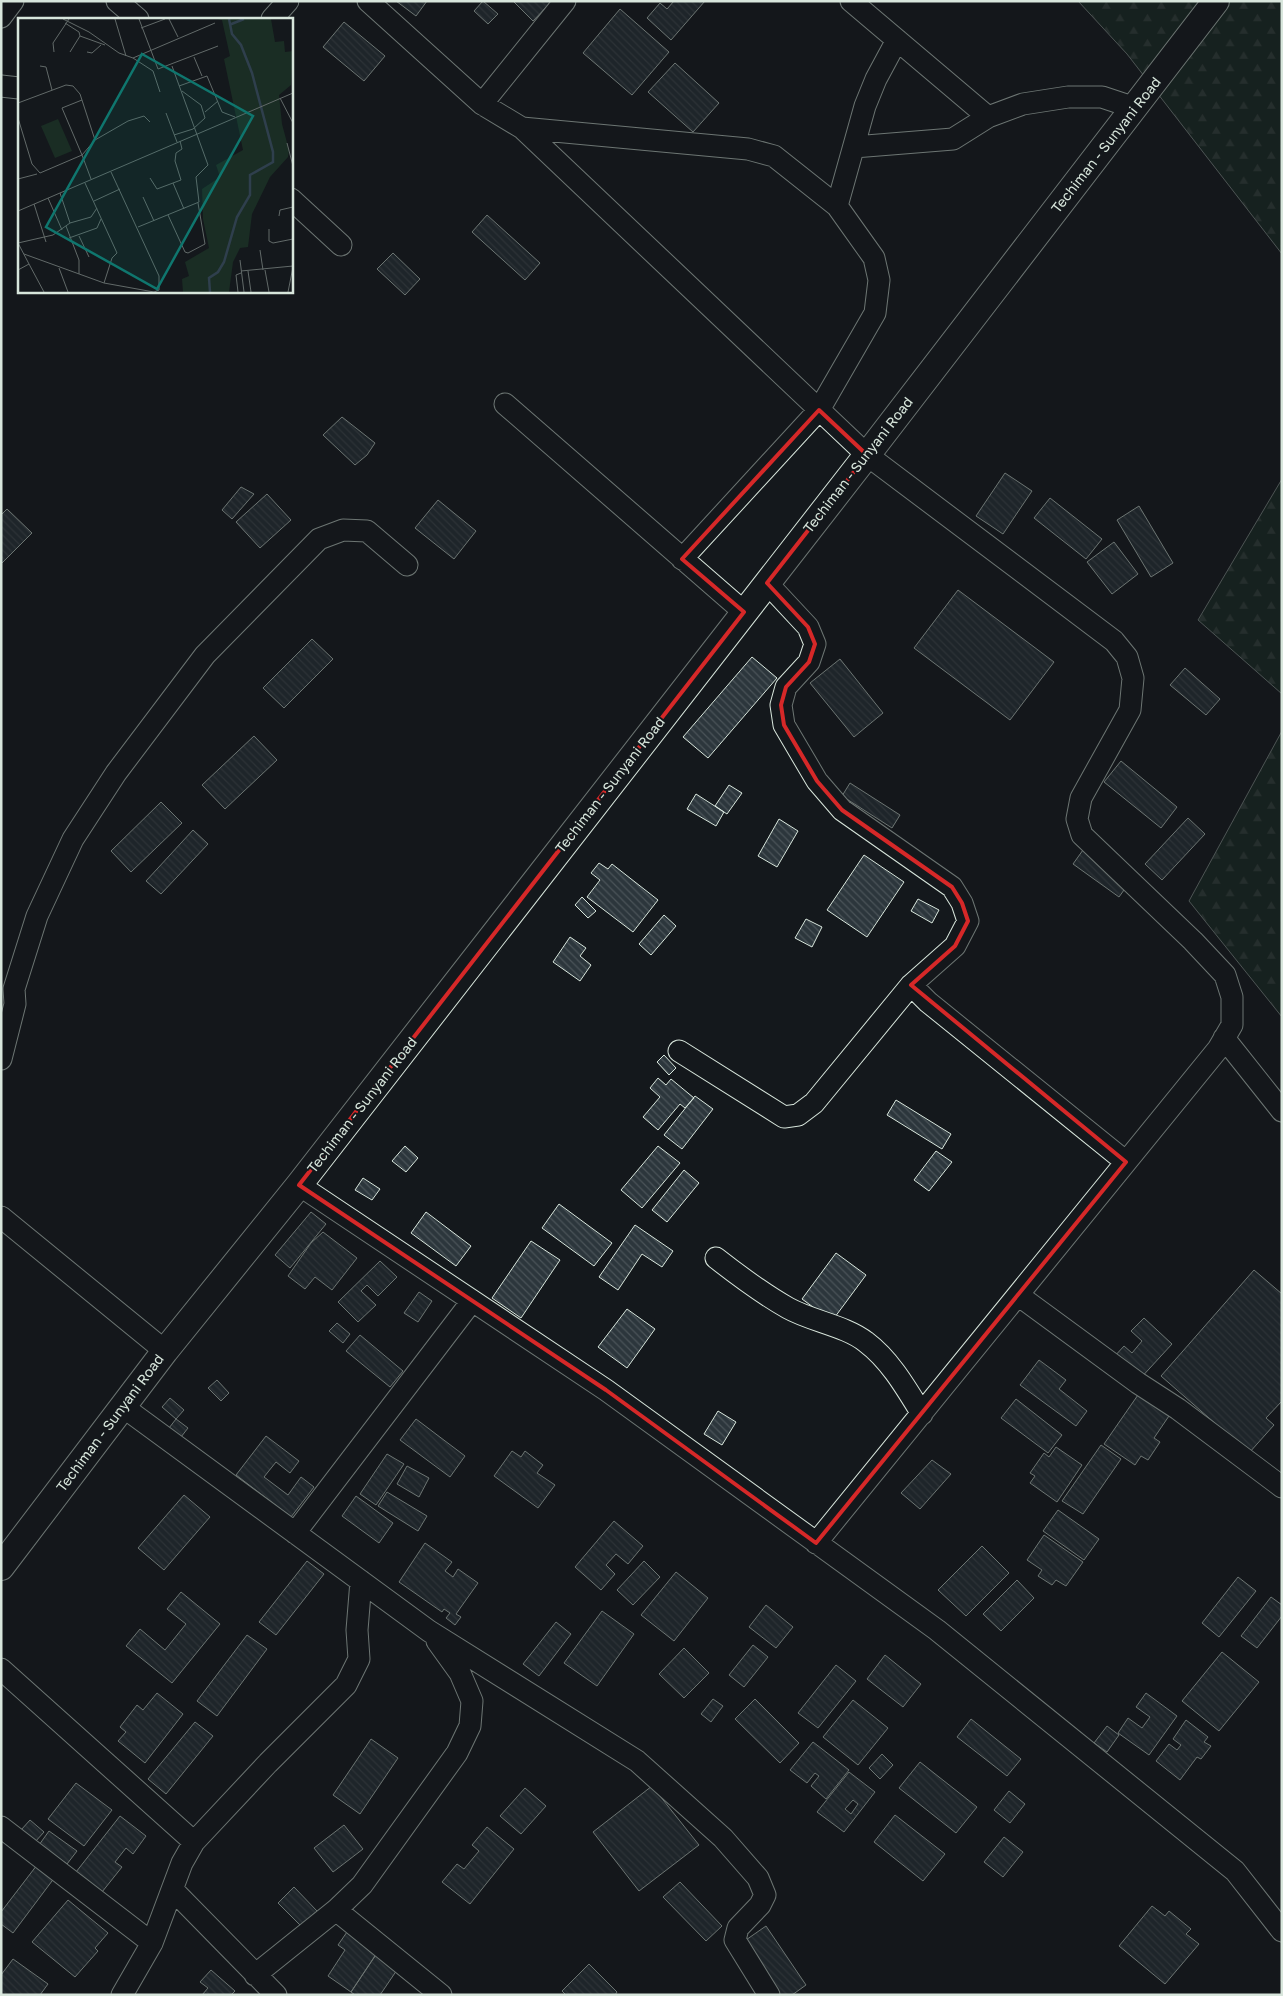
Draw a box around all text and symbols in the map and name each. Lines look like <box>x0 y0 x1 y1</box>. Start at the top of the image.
inset map <box>18 18 292 292</box>
street label: Techiman - Sunyani Road <box>1047 73 1164 216</box>
street label: Techiman - Sunyani Road <box>799 393 916 536</box>
street label: Techiman - Sunyani Road <box>551 713 668 856</box>
street label: Techiman - Sunyani Road <box>303 1033 420 1176</box>
street label: Techiman - Sunyani Road <box>52 1350 167 1495</box>

